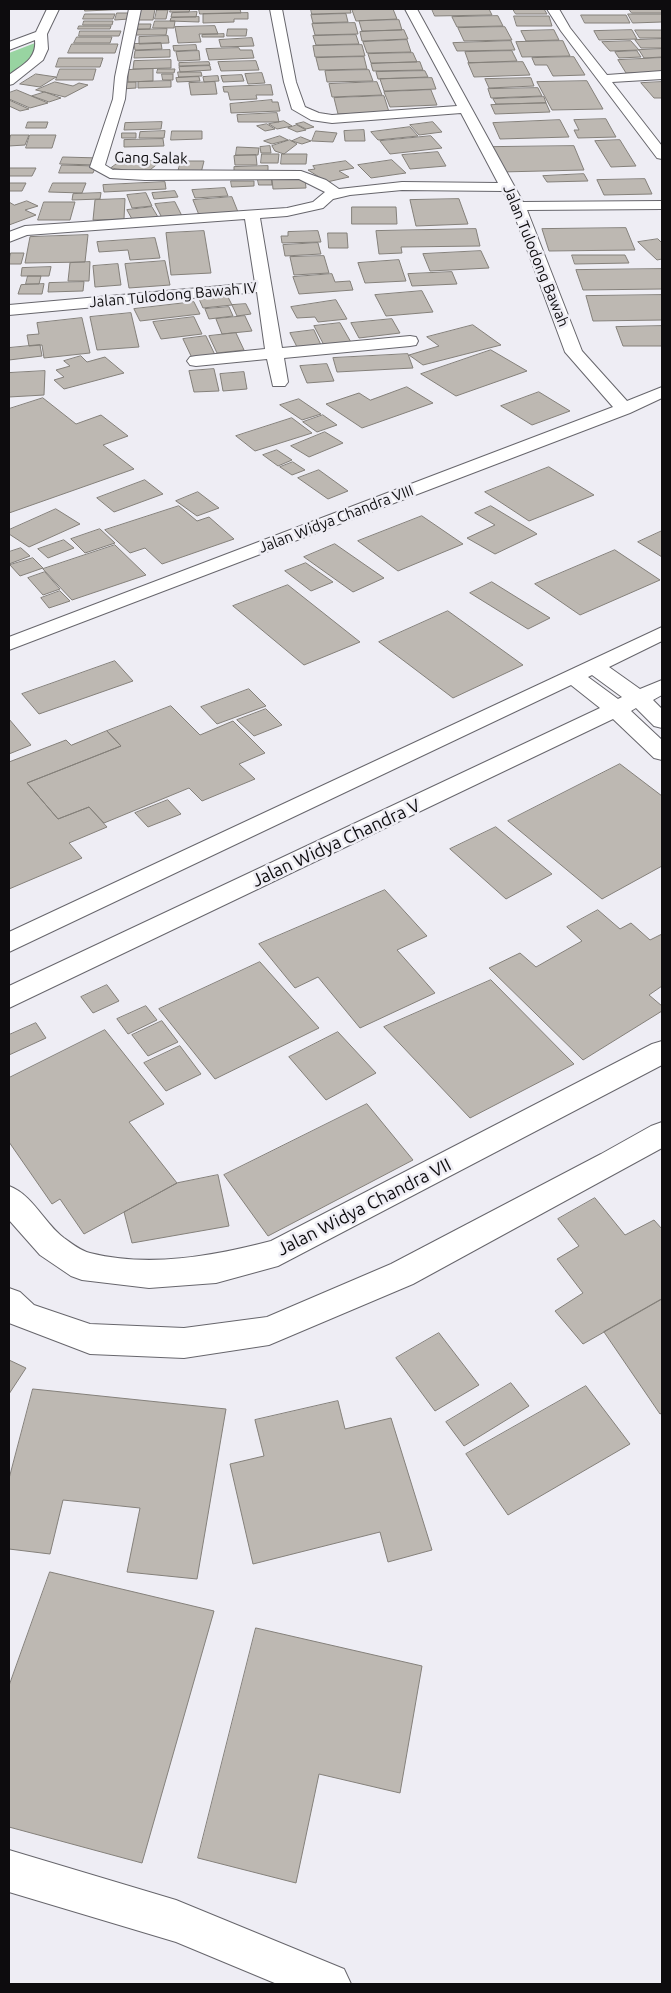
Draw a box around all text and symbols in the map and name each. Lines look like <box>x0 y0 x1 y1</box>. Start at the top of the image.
street label: Gang Salak <box>114 148 188 168</box>
street label: Jalan Tulodong Bawah <box>499 183 573 329</box>
street label: Jalan Tulodong Bawah IV <box>89 279 257 311</box>
street label: Jalan Widya Chandra VIII <box>256 481 416 557</box>
street label: Jalan Widya Chandra V <box>248 794 424 892</box>
street label: Jalan Widya Chandra VII <box>273 1154 455 1260</box>

